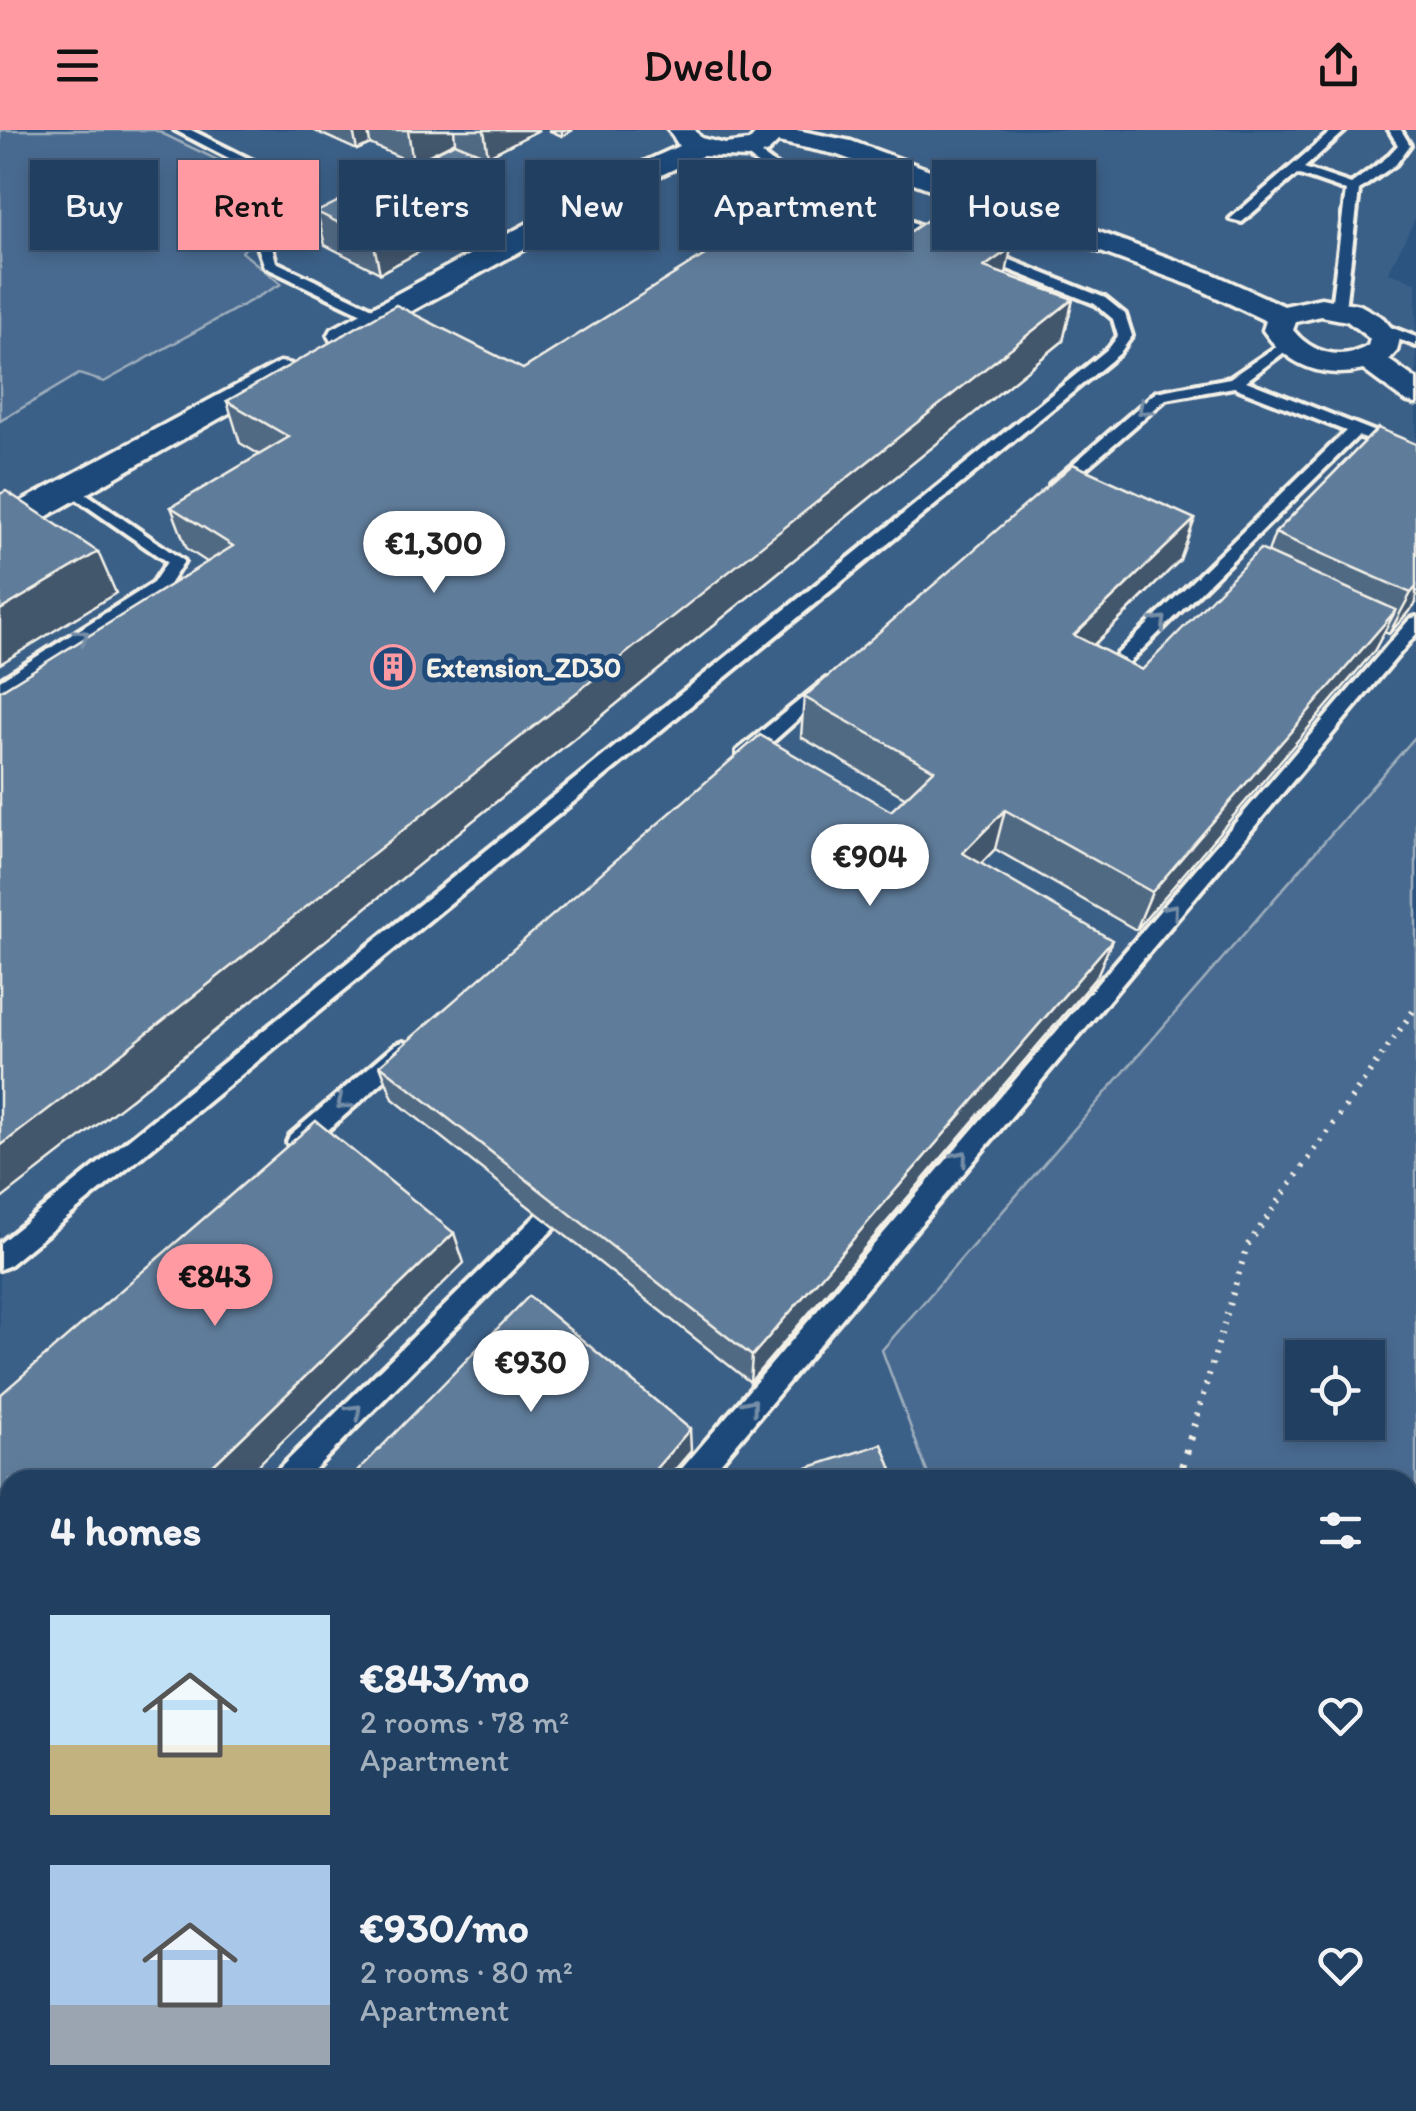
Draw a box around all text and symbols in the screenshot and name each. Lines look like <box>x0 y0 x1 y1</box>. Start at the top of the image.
icon: menu <box>50 38 105 93</box>
text: Dwello <box>643 38 773 92</box>
icon: share <box>1311 38 1366 93</box>
chip: Buy <box>30 160 158 250</box>
chip: Rent <box>178 160 319 250</box>
chip: Filters <box>339 160 505 250</box>
chip: New <box>525 160 659 250</box>
chip: Apartment <box>679 160 912 250</box>
chip: House <box>932 160 1096 250</box>
one-way arrow <box>1137 398 1156 416</box>
pin: €1,300 <box>353 511 515 596</box>
text: €1,300 <box>385 524 483 562</box>
one-way arrow <box>1148 616 1166 634</box>
one-way arrow <box>72 629 90 648</box>
building icon: Extension_ZD30 <box>370 644 416 690</box>
place label: Extension_ZD30 <box>426 650 621 684</box>
pin: €904 <box>811 824 929 909</box>
text: €904 <box>833 837 907 875</box>
one-way arrow <box>1160 903 1178 921</box>
one-way arrow <box>336 1092 355 1110</box>
one-way arrow <box>949 1150 967 1168</box>
pin: €843 <box>156 1244 274 1329</box>
text: €843 <box>179 1257 251 1295</box>
pin: €930 <box>472 1330 590 1415</box>
map controls <box>1285 1340 1385 1440</box>
button: locate <box>1285 1340 1385 1440</box>
text: €930 <box>495 1343 567 1381</box>
one-way arrow <box>739 1399 757 1417</box>
one-way arrow <box>343 1405 361 1423</box>
icon: filters <box>1313 1503 1368 1558</box>
text: 4 homes <box>50 1505 201 1556</box>
text: €843/mo <box>360 1652 529 1703</box>
icon: home <box>130 1655 250 1775</box>
icon: heart <box>1313 1688 1368 1743</box>
text: 2 rooms · 78 m² <box>360 1703 569 1741</box>
text: Apartment <box>360 1741 509 1779</box>
text: €930/mo <box>360 1902 529 1953</box>
icon: home <box>130 1905 250 2025</box>
icon: heart <box>1313 1938 1368 1993</box>
text: 2 rooms · 80 m² <box>360 1953 573 1991</box>
text: Apartment <box>360 1991 509 2029</box>

